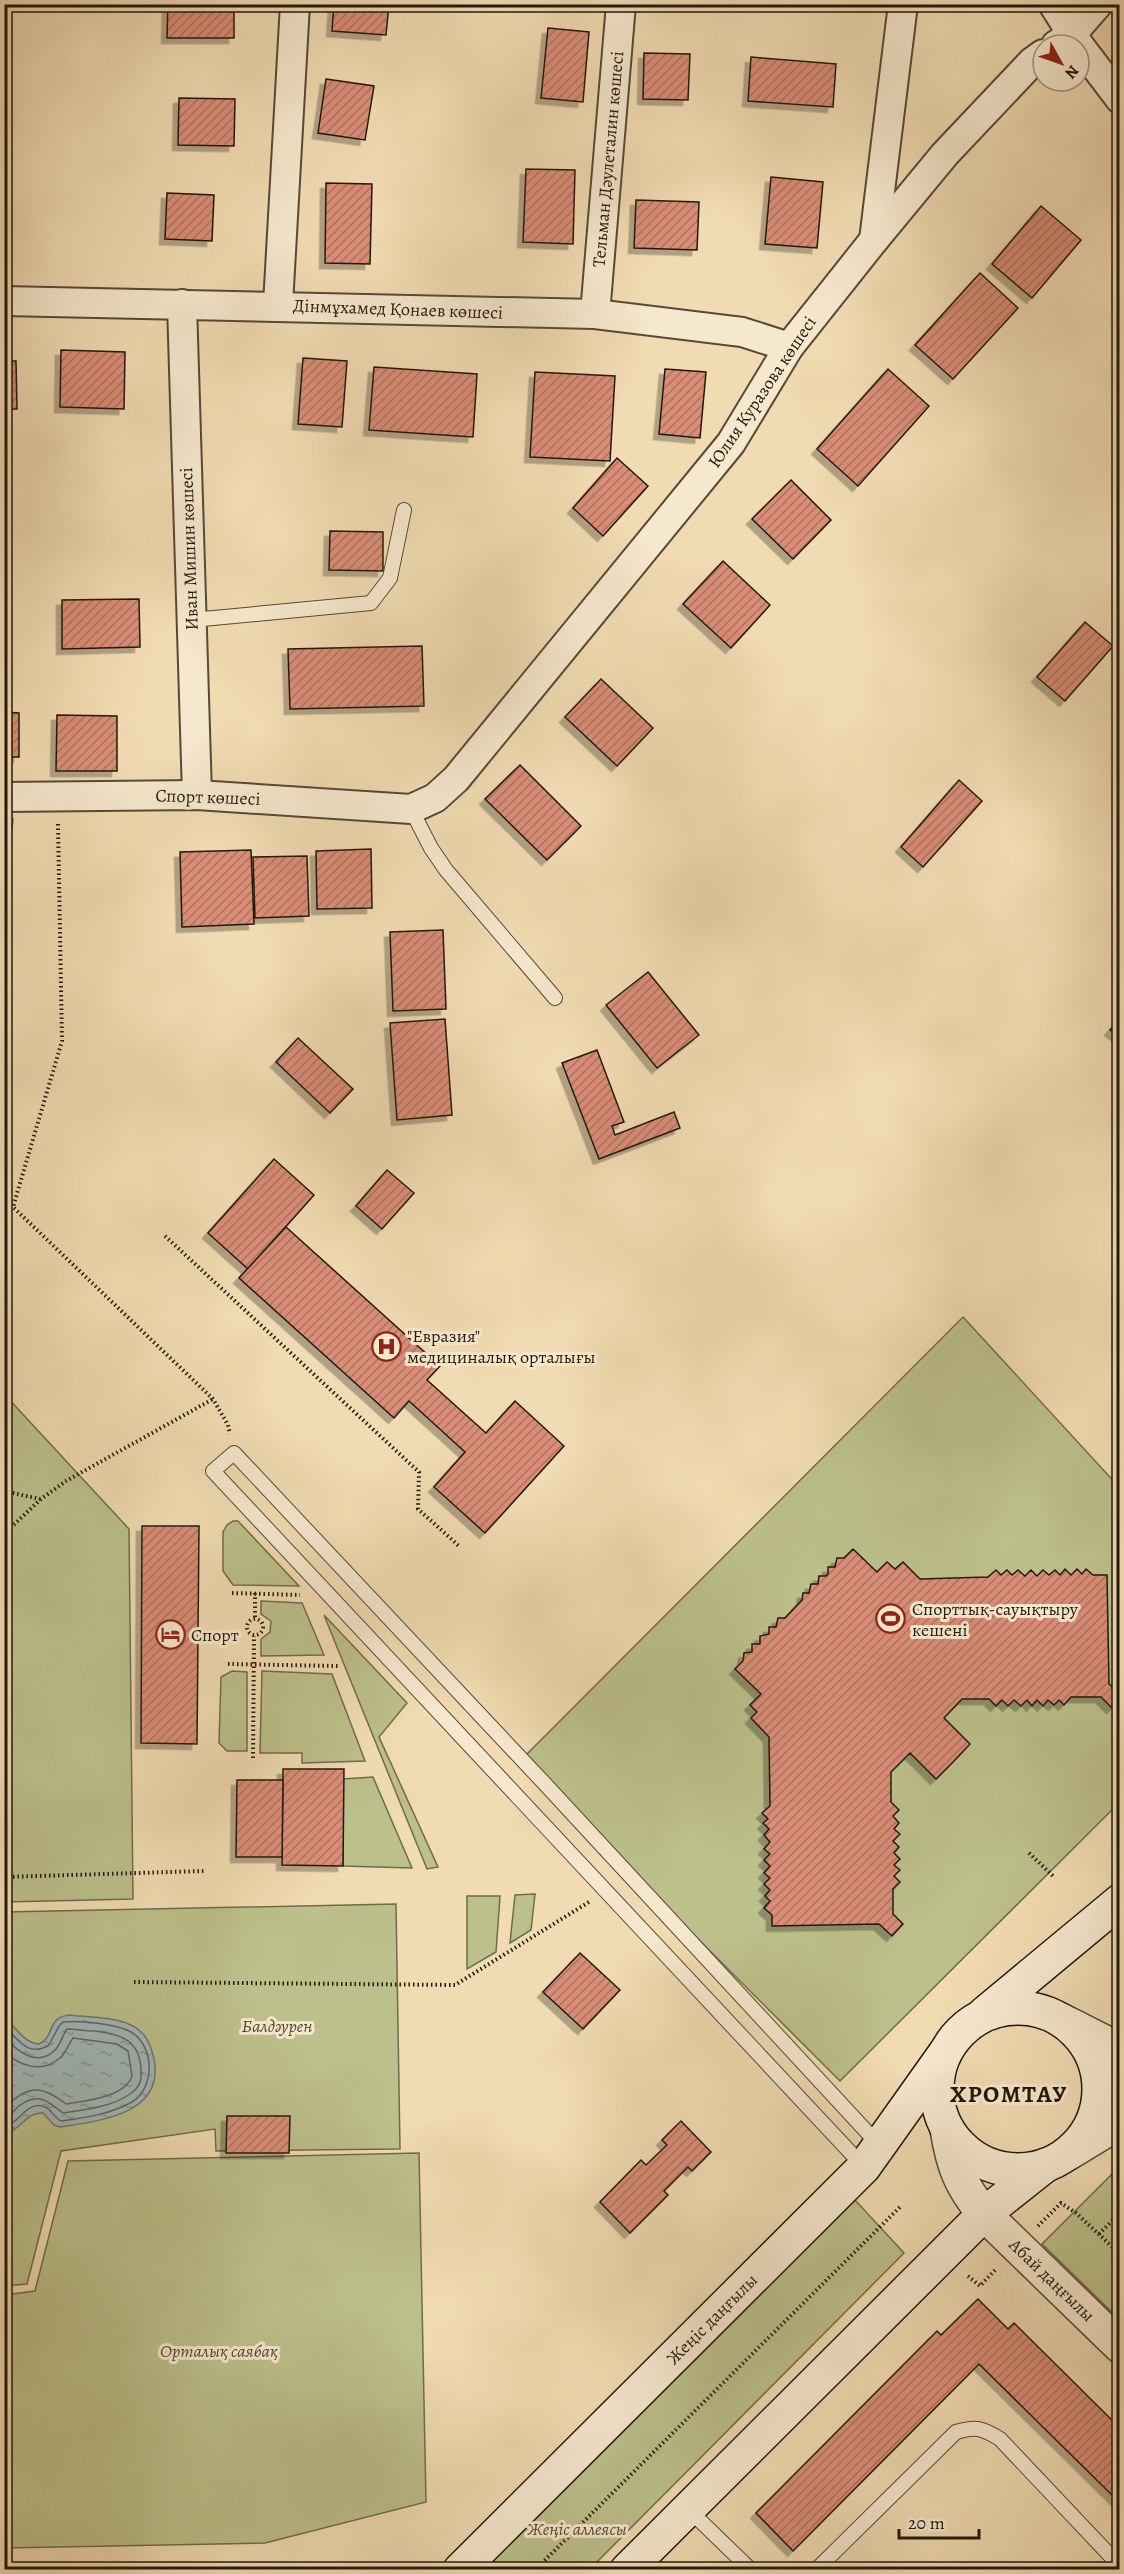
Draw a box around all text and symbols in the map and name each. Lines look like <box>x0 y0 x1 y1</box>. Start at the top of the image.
north arrow <box>1031 33 1091 93</box>
street label: Тельман Дәулеталин көшесі <box>587 50 629 268</box>
text: N <box>1059 60 1084 84</box>
street label: Дінмұхамед Қонаев көшесі <box>293 293 503 325</box>
street label: Юлия Куразова көшесі <box>702 312 822 472</box>
street label: Иван Мишин көшесі <box>174 467 204 631</box>
street label: Спорт көшесі <box>155 783 261 811</box>
place label: "Евразия" медициналық орталығы <box>407 1324 595 1369</box>
hospital icon: "Евразия" медициналық орталығы <box>370 1330 402 1362</box>
place label: Спорттық-сауықтыру кешені <box>912 1597 1079 1642</box>
sports icon: Спорттық-сауықтыру кешені <box>875 1603 907 1635</box>
hotel icon: Спорт <box>154 1619 186 1651</box>
place label: Спорт <box>191 1623 239 1647</box>
park label: Балдәурен <box>242 2014 313 2038</box>
district label: ХРОМТАУ <box>950 2078 1068 2110</box>
street label: Абай даңғылы <box>1003 2232 1100 2327</box>
street label: Жеңіс даңғылы <box>661 2268 763 2370</box>
park label: Орталық саябақ <box>160 2339 278 2363</box>
scale bar <box>899 2502 978 2540</box>
text: 20 m <box>908 2511 945 2535</box>
park label: Жеңіс аллеясы <box>526 2517 627 2541</box>

